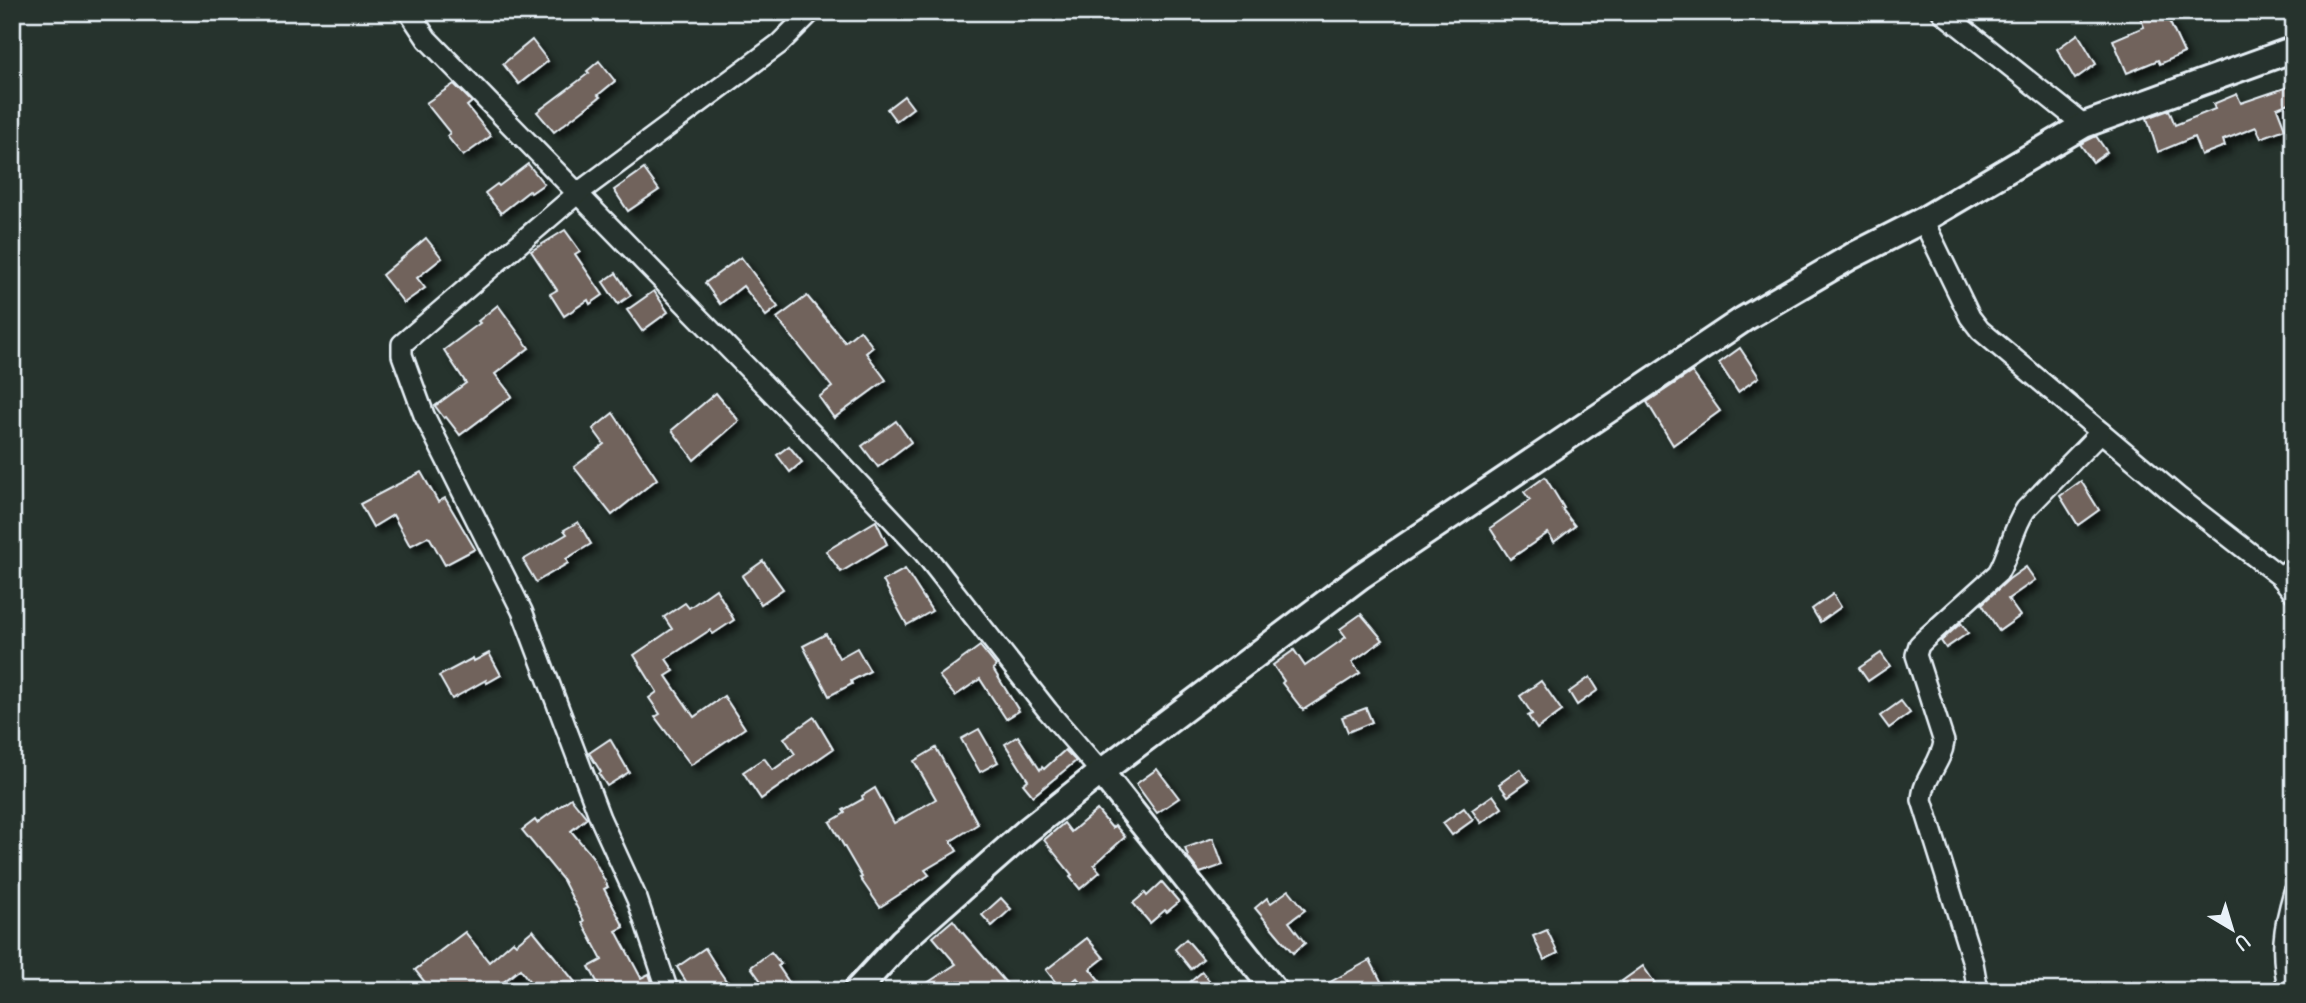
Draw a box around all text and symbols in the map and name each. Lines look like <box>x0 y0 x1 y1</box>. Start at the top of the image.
north arrow <box>2198 894 2268 964</box>
text: U <box>2230 929 2255 956</box>

